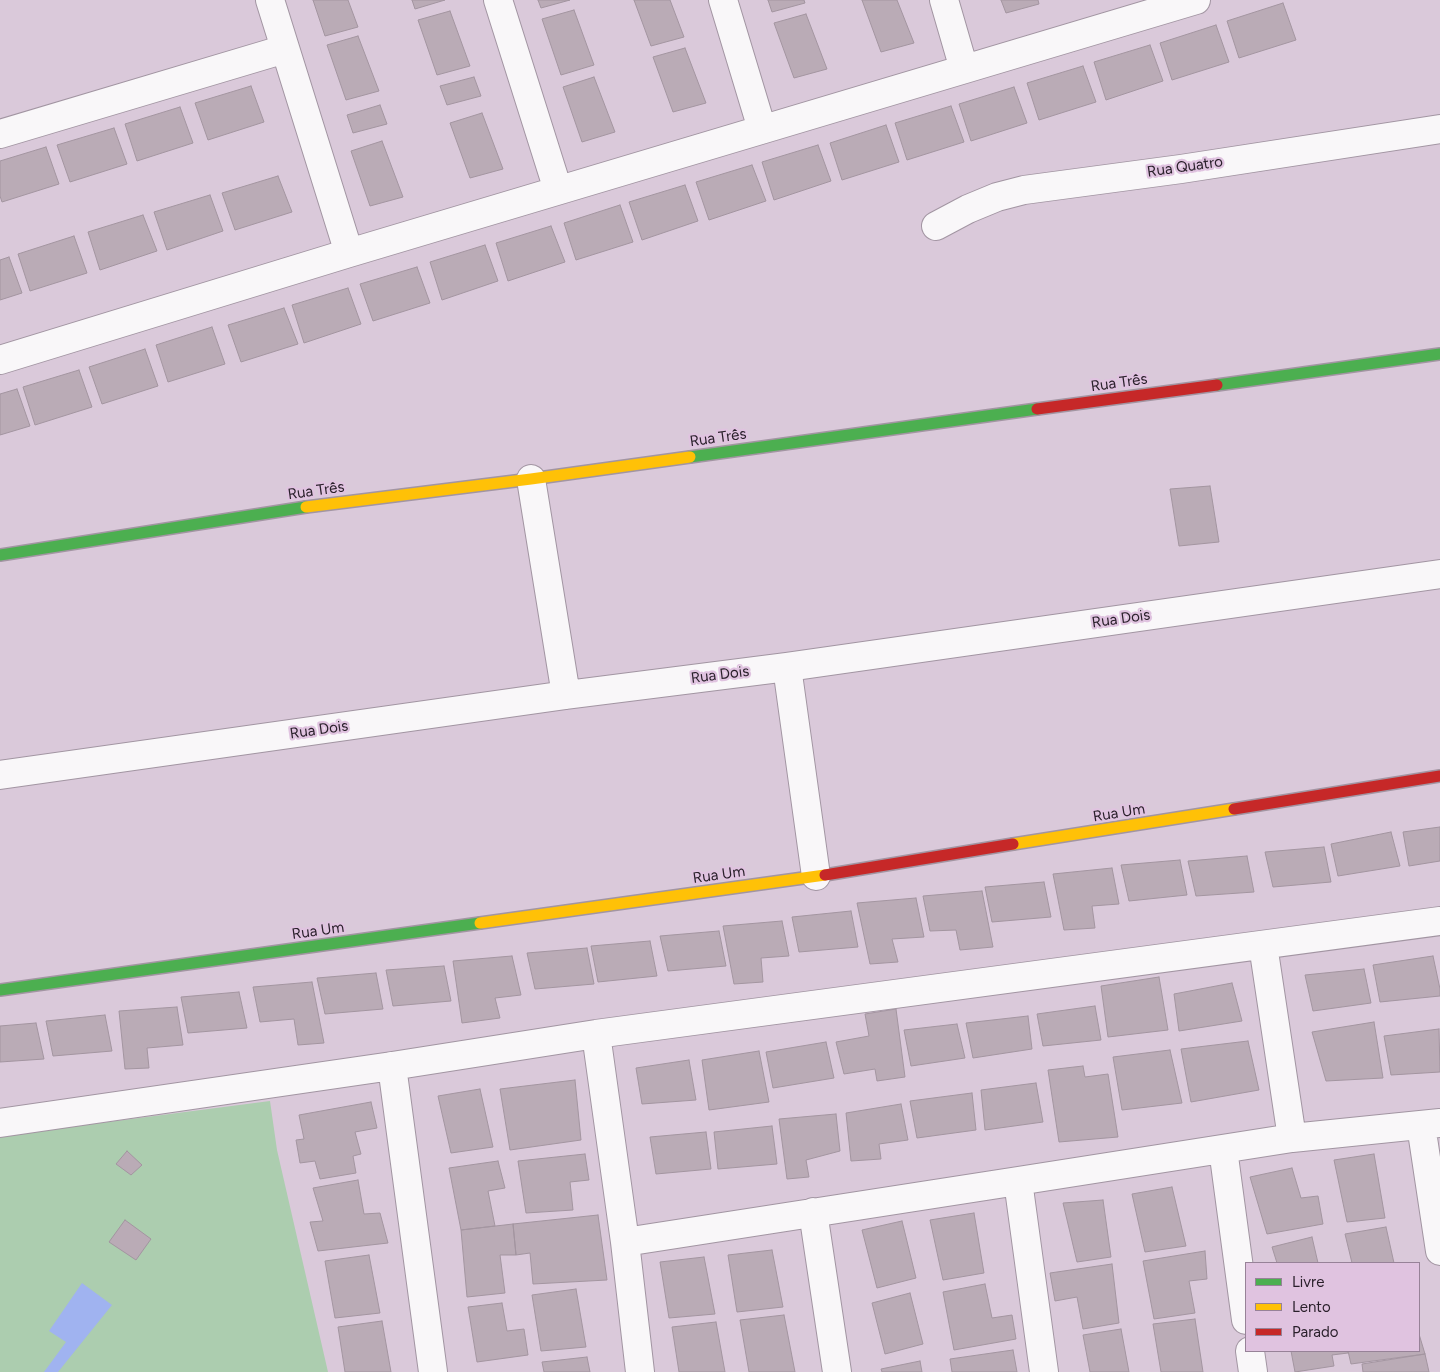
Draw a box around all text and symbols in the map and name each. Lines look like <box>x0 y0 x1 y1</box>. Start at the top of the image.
street label: Rua Quatro <box>1146 153 1224 181</box>
street label: Rua Três <box>1090 370 1148 396</box>
street label: Rua Três <box>689 425 747 451</box>
street label: Rua Três <box>287 478 345 504</box>
street label: Rua Dois <box>1091 606 1151 632</box>
street label: Rua Dois <box>690 662 750 688</box>
street label: Rua Dois <box>289 717 349 743</box>
street label: Rua Um <box>1092 800 1146 826</box>
street label: Rua Um <box>692 862 746 888</box>
street label: Rua Um <box>291 918 345 944</box>
legend <box>1245 1262 1420 1352</box>
text: Livre <box>1292 1273 1324 1291</box>
text: Lento <box>1292 1298 1331 1316</box>
text: Parado <box>1292 1323 1338 1341</box>

